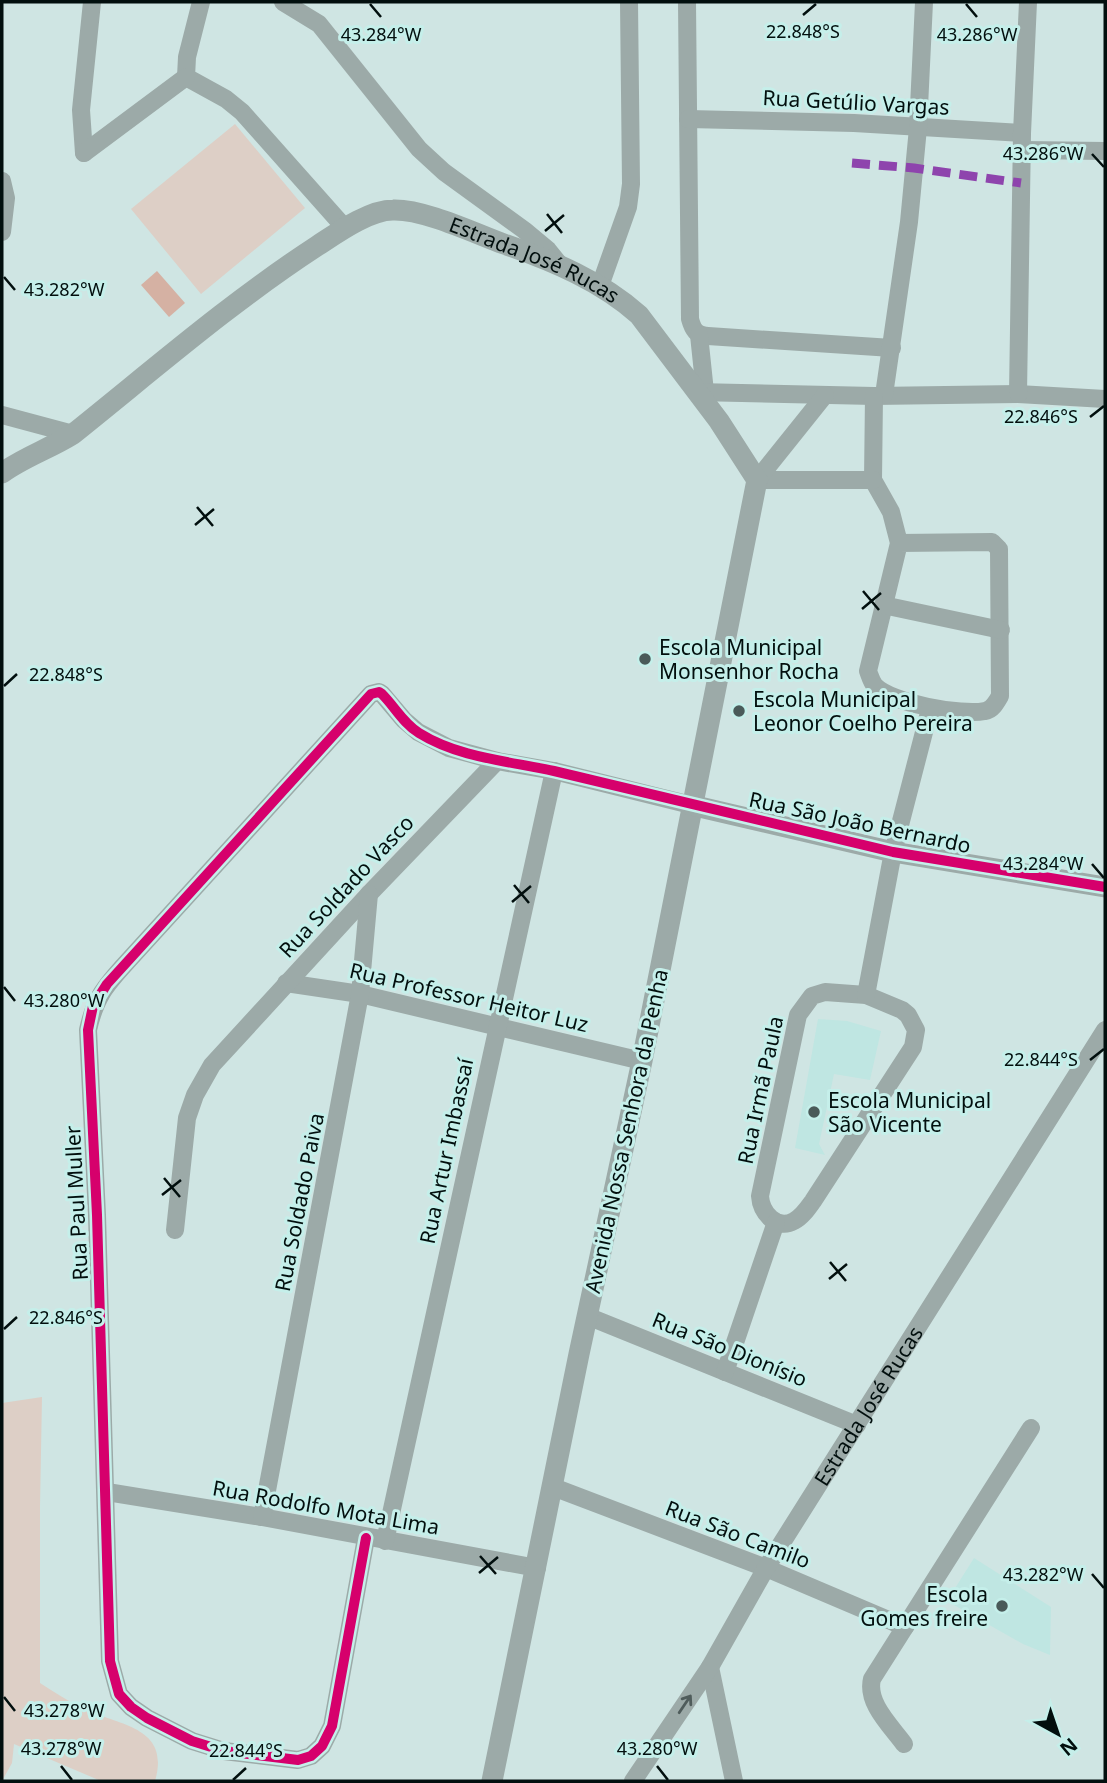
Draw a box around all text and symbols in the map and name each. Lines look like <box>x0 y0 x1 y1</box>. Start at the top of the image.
text: 22.848°S <box>766 19 840 43</box>
text: 43.284°W <box>341 22 422 46</box>
text: 43.286°W <box>937 22 1018 46</box>
street label: Rua Getúlio Vargas <box>762 83 950 121</box>
text: 43.286°W <box>1003 141 1084 165</box>
street label: Estrada José Rucas <box>445 210 625 309</box>
text: 43.282°W <box>24 277 105 301</box>
text: 22.846°S <box>1004 404 1078 428</box>
place label: Escola Municipal Monsenhor Rocha <box>659 633 839 685</box>
marker: Escola Municipal Monsenhor Rocha <box>637 651 653 667</box>
text: 22.848°S <box>29 662 103 686</box>
place label: Escola Municipal Leonor Coelho Pereira <box>753 685 973 737</box>
marker: Escola Municipal Leonor Coelho Pereira <box>731 703 747 719</box>
street label: Rua São João Bernardo <box>747 785 973 859</box>
street label: Rua Soldado Vasco <box>273 809 419 963</box>
text: 43.284°W <box>1003 851 1084 875</box>
street label: Rua Professor Heitor Luz <box>347 956 591 1038</box>
street label: Avenida Nossa Senhora da Penha <box>578 966 674 1296</box>
text: 43.280°W <box>24 988 105 1012</box>
street label: Rua Irmã Paula <box>731 1013 789 1167</box>
text: 22.844°S <box>1004 1047 1078 1071</box>
street label: Rua Artur Imbassaí <box>413 1055 479 1246</box>
place label: Escola Municipal São Vicente <box>828 1086 991 1138</box>
marker: Escola Municipal São Vicente <box>806 1104 822 1120</box>
street label: Rua Soldado Paiva <box>268 1110 330 1294</box>
street label: Rua Paul Muller <box>58 1125 94 1281</box>
text: 22.846°S <box>29 1305 103 1329</box>
street label: Rua São Dionísio <box>648 1305 812 1393</box>
street label: Estrada José Rucas <box>807 1321 929 1491</box>
street label: Rua Rodolfo Mota Lima <box>210 1473 442 1541</box>
street label: Rua São Camilo <box>662 1494 814 1574</box>
text: 43.282°W <box>1003 1562 1084 1586</box>
place label: Escola Gomes freire <box>860 1580 988 1632</box>
marker: Escola Gomes freire <box>994 1598 1010 1614</box>
one-way arrow <box>678 1695 692 1715</box>
text: 43.278°W <box>24 1698 105 1722</box>
north arrow <box>1023 1699 1093 1769</box>
text: N <box>1055 1732 1083 1762</box>
text: 43.278°W <box>21 1736 102 1760</box>
text: 43.280°W <box>617 1736 698 1760</box>
text: 22.844°S <box>209 1738 283 1762</box>

